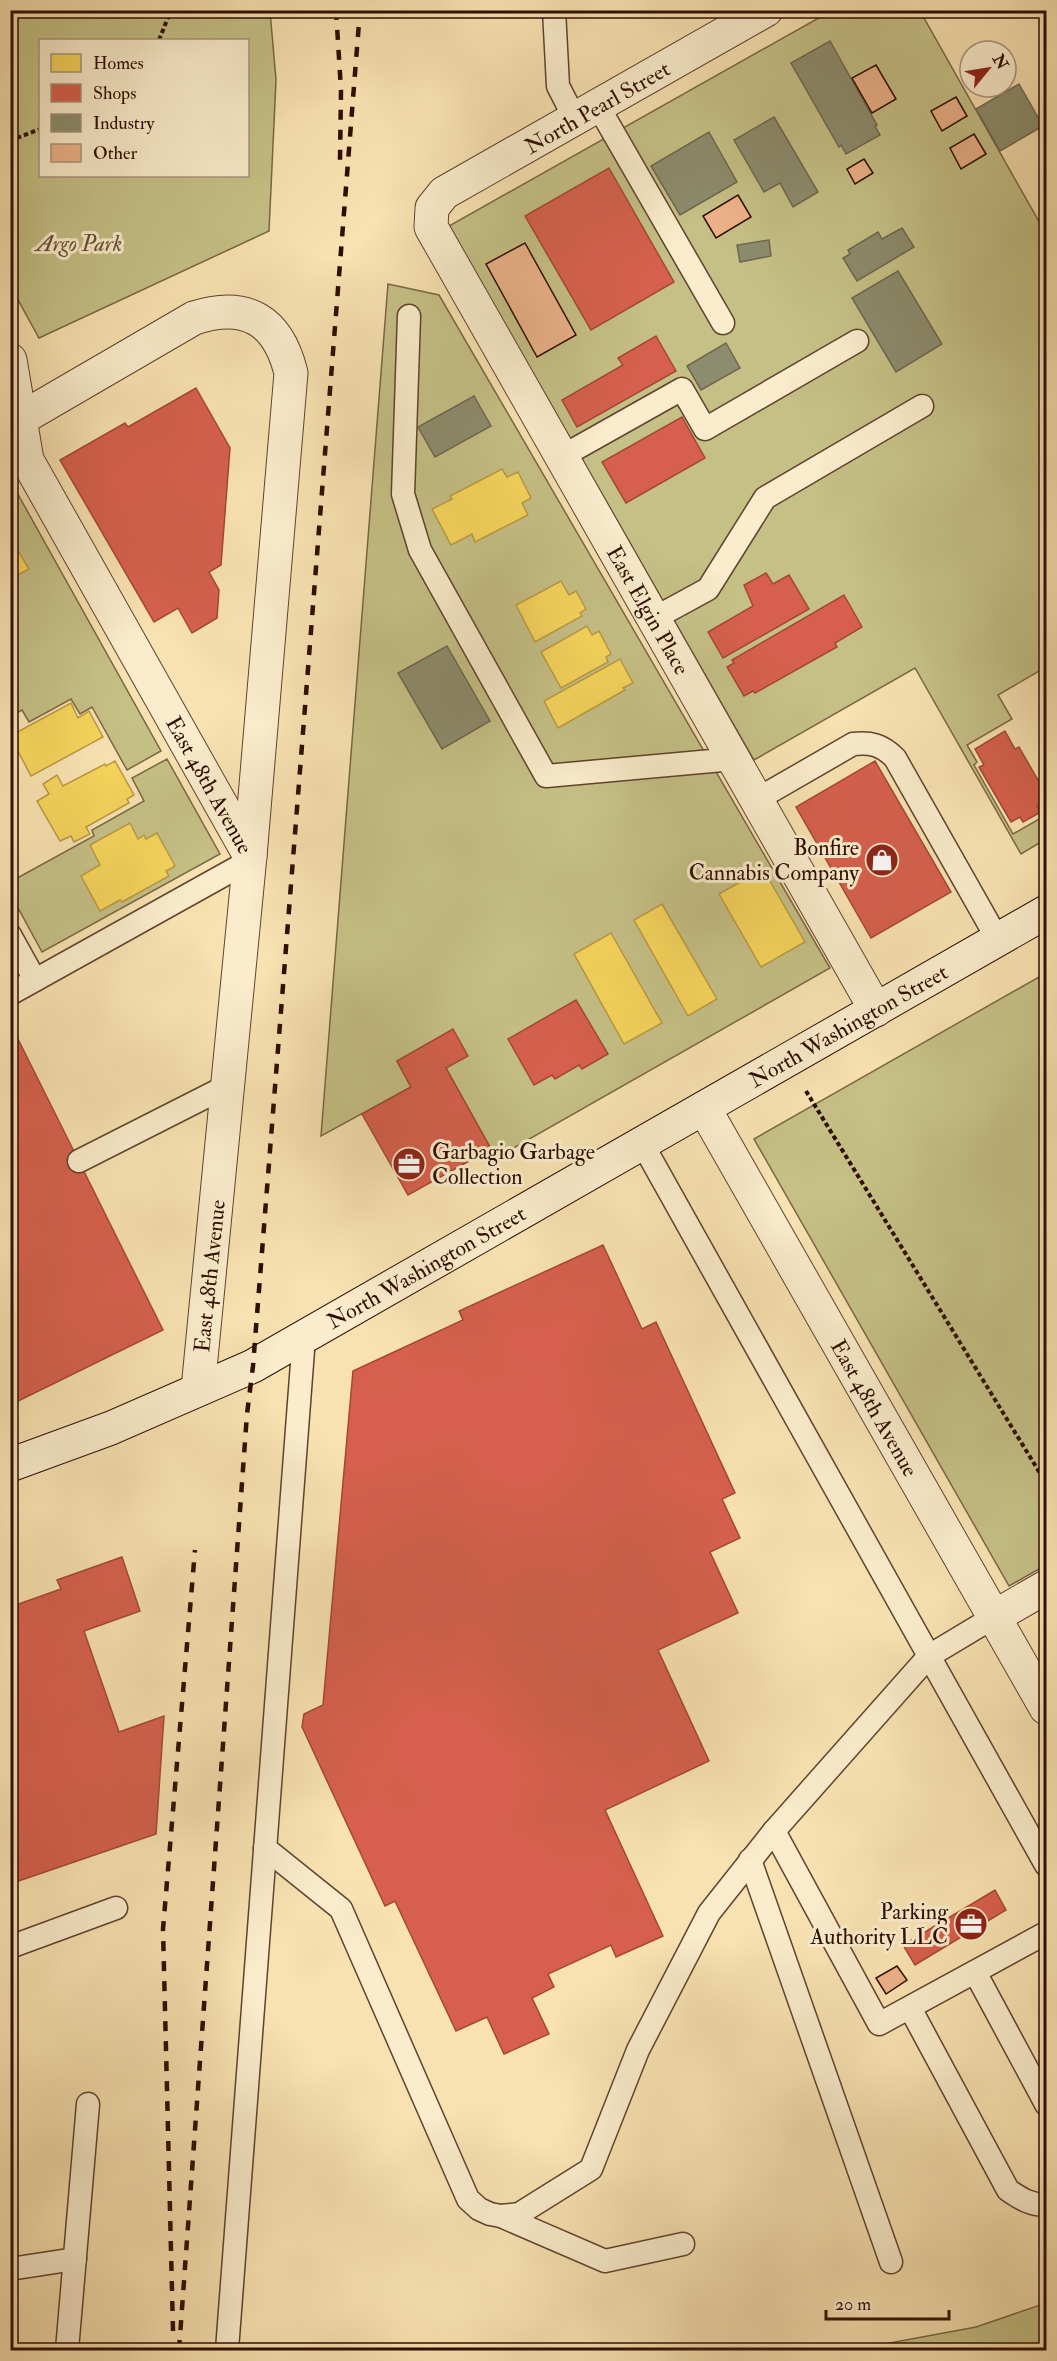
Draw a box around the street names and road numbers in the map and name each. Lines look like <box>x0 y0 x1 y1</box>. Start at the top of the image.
street label: North Pearl Street <box>520 55 675 161</box>
street label: East Elgin Place <box>600 541 695 680</box>
street label: East 48th Avenue <box>159 711 259 859</box>
street label: North Washington Street <box>744 958 953 1094</box>
street label: East 48th Avenue <box>188 1198 232 1354</box>
street label: North Washington Street <box>322 1200 531 1336</box>
street label: East 48th Avenue <box>824 1335 924 1482</box>

